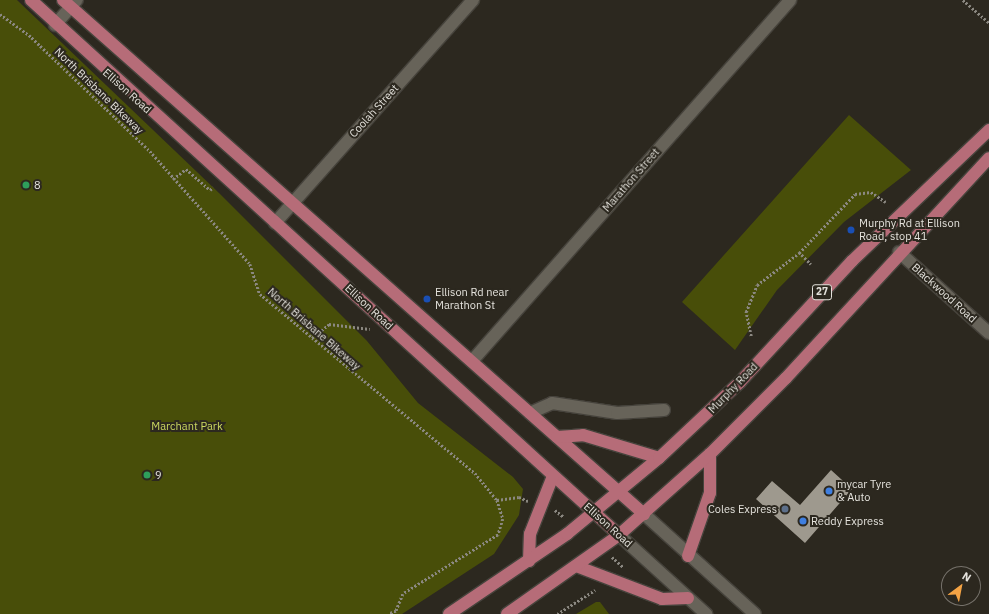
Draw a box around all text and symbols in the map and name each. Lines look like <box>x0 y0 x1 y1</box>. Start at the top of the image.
street label: North Brisbane Bikeway <box>52 45 146 137</box>
street label: Ellison Road <box>100 66 154 116</box>
street label: Coolah Street <box>347 82 401 140</box>
street label: Marathon Street <box>600 145 662 215</box>
place label: 8 <box>34 178 41 192</box>
marker: 8 <box>21 180 31 190</box>
place label: Murphy Rd at Ellison Road, stop 41 <box>859 217 960 243</box>
marker: Murphy Rd at Ellison Road, stop 41 <box>846 225 856 235</box>
street label: Blackwood Road <box>909 261 979 325</box>
street label: Ellison Road <box>342 281 396 333</box>
road number: 27 <box>812 284 832 300</box>
street label: North Brisbane Bikeway <box>265 285 363 373</box>
place label: Ellison Rd near Marathon St <box>435 286 509 312</box>
marker: Ellison Rd near Marathon St <box>422 294 432 304</box>
street label: Murphy Road <box>706 360 760 416</box>
park label: Marchant Park <box>151 419 223 433</box>
place label: 9 <box>155 468 162 482</box>
marker: 9 <box>142 470 152 480</box>
place label: mycar Tyre & Auto <box>837 478 891 504</box>
marker: mycar Tyre & Auto <box>824 486 834 496</box>
street label: Ellison Road <box>581 500 635 550</box>
place label: Coles Express <box>708 502 777 516</box>
marker: Coles Express <box>780 504 790 514</box>
place label: Reddy Express <box>811 514 884 528</box>
marker: Reddy Express <box>798 516 808 526</box>
north arrow <box>941 566 981 606</box>
text: N <box>960 569 974 585</box>

